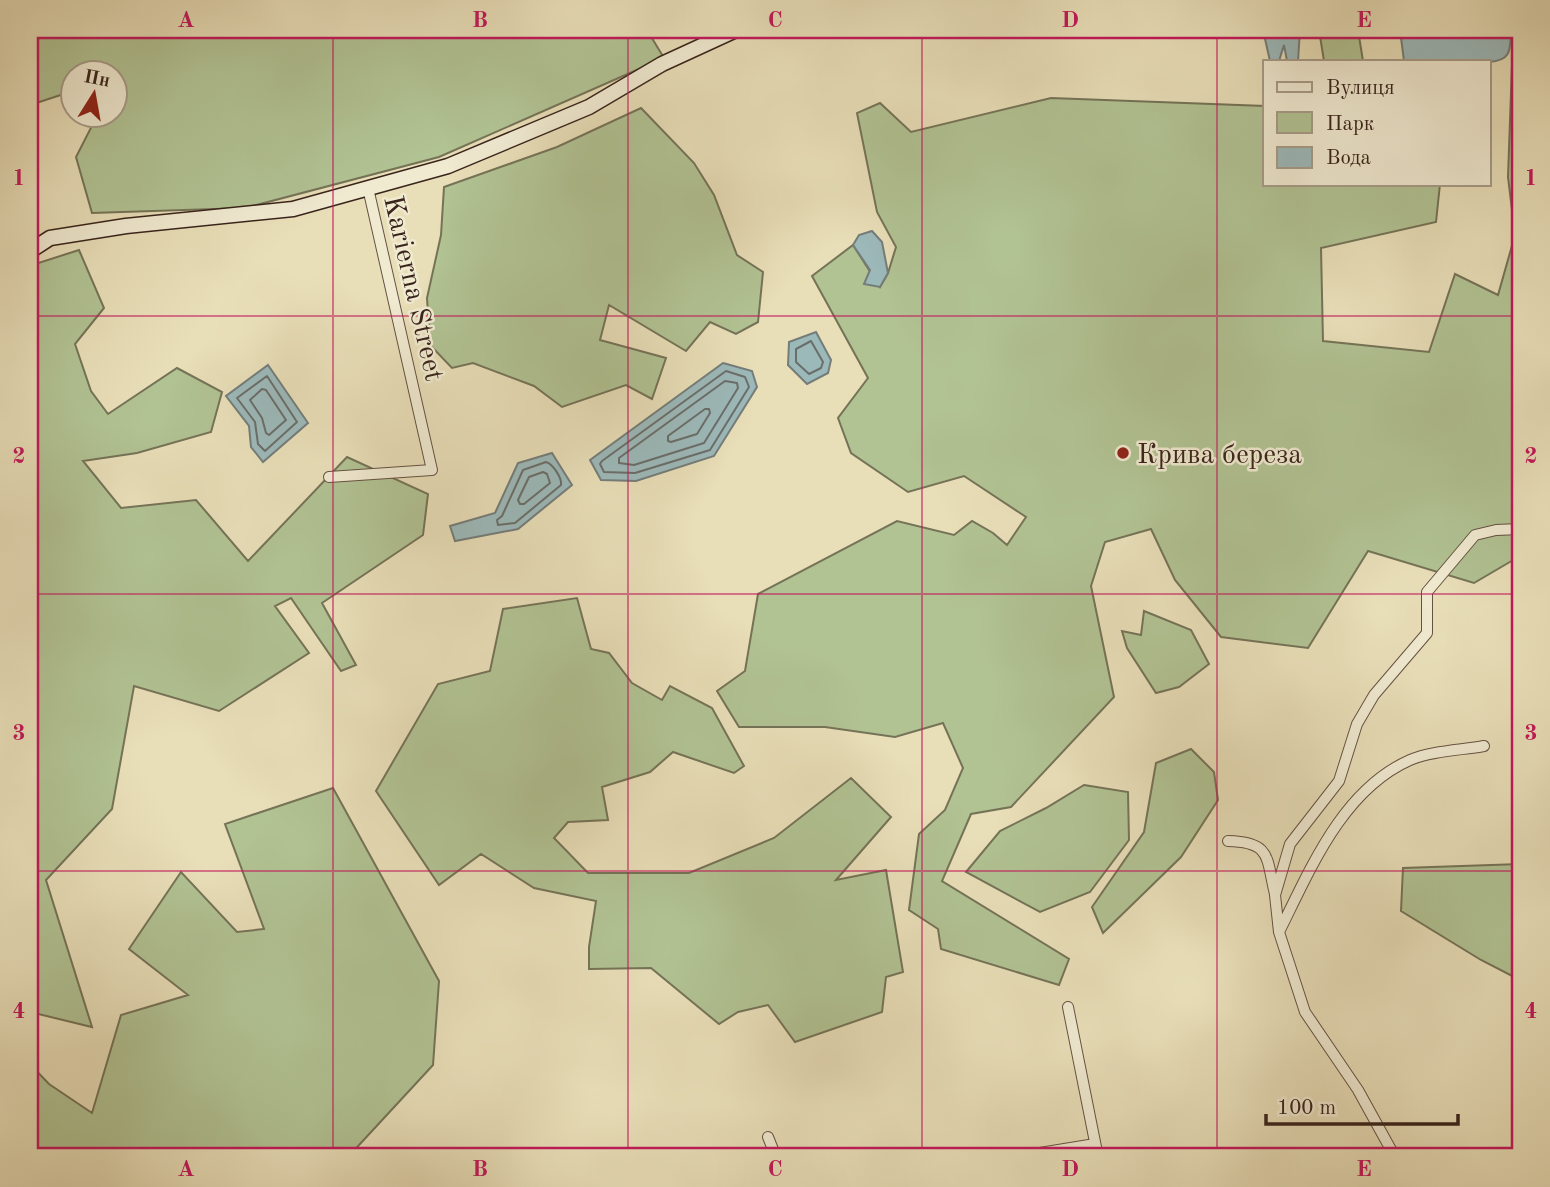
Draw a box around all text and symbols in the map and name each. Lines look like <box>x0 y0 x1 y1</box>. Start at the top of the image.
text: A <box>177 9 195 32</box>
text: B <box>472 9 488 32</box>
text: C <box>767 9 783 32</box>
text: D <box>1061 9 1079 32</box>
text: E <box>1356 9 1372 32</box>
north arrow <box>60 60 130 130</box>
legend <box>1263 60 1490 186</box>
text: Пн <box>82 68 111 92</box>
text: Вулиця <box>1326 78 1395 99</box>
text: Парк <box>1326 114 1375 135</box>
text: Вода <box>1326 148 1371 169</box>
text: 1 <box>12 167 26 190</box>
text: 1 <box>1524 167 1538 190</box>
street label: Karierna Street <box>377 193 447 384</box>
place label: Крива береза <box>1137 442 1302 470</box>
text: 2 <box>12 445 26 468</box>
marker: Крива береза <box>1115 445 1131 461</box>
text: 2 <box>1524 445 1538 468</box>
text: 3 <box>12 722 26 745</box>
text: 3 <box>1524 722 1538 745</box>
text: 4 <box>12 1000 26 1023</box>
text: 4 <box>1524 1000 1538 1023</box>
scale bar <box>1266 1082 1459 1126</box>
text: 100 m <box>1277 1098 1336 1119</box>
text: A <box>177 1158 195 1181</box>
text: B <box>472 1158 488 1181</box>
text: C <box>767 1158 783 1181</box>
text: D <box>1061 1158 1079 1181</box>
text: E <box>1356 1158 1372 1181</box>

